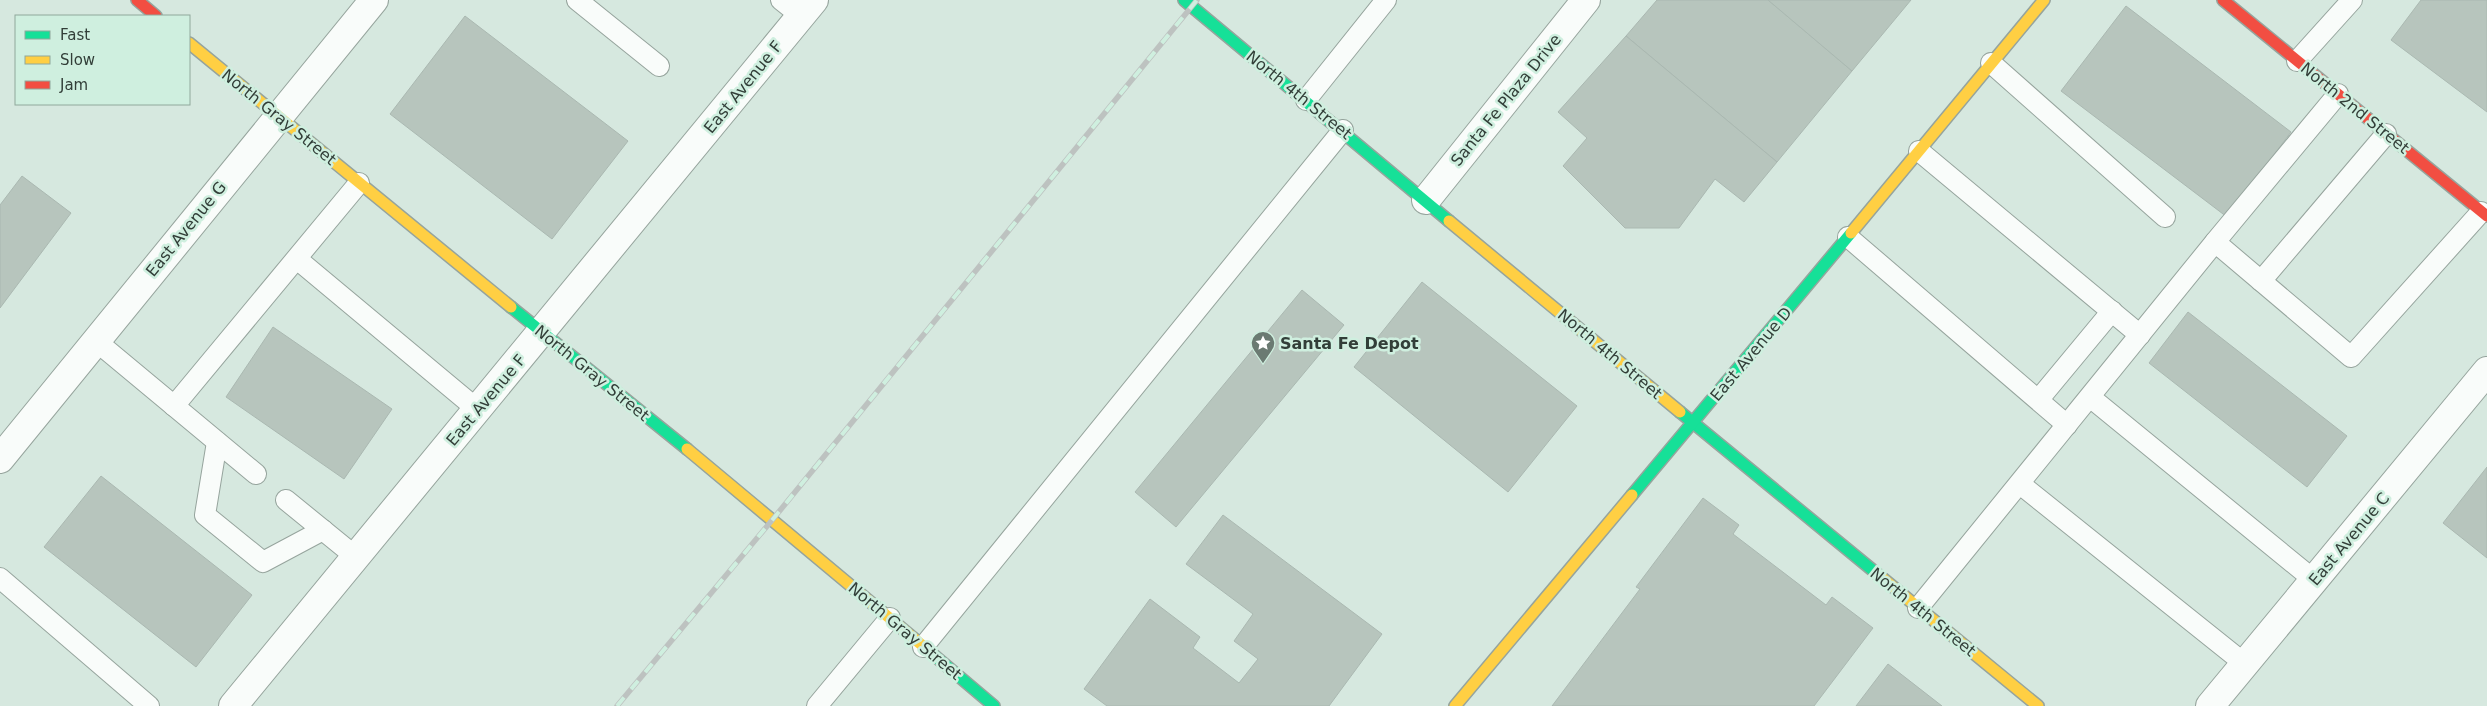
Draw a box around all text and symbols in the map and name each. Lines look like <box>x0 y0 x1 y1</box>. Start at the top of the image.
legend <box>15 15 190 105</box>
text: Fast <box>60 26 90 44</box>
street label: Santa Fe Plaza Drive <box>1447 30 1565 170</box>
street label: East Avenue F <box>700 37 786 137</box>
street label: North 4th Street <box>1242 47 1356 143</box>
text: Slow <box>60 51 95 69</box>
street label: North 2nd Street <box>2297 58 2413 158</box>
street label: North Gray Street <box>218 65 340 169</box>
text: Jam <box>59 76 88 94</box>
street label: East Avenue G <box>142 178 230 280</box>
street label: East Avenue D <box>1706 303 1796 405</box>
street label: North 4th Street <box>1554 305 1666 403</box>
street label: North Gray Street <box>531 321 653 425</box>
place icon: Santa Fe Depot <box>1250 330 1276 364</box>
place label: Santa Fe Depot <box>1280 334 1419 353</box>
street label: East Avenue F <box>442 350 530 450</box>
street label: East Avenue C <box>2305 489 2393 589</box>
street label: North 4th Street <box>1866 564 1980 660</box>
street label: North Gray Street <box>845 578 965 684</box>

